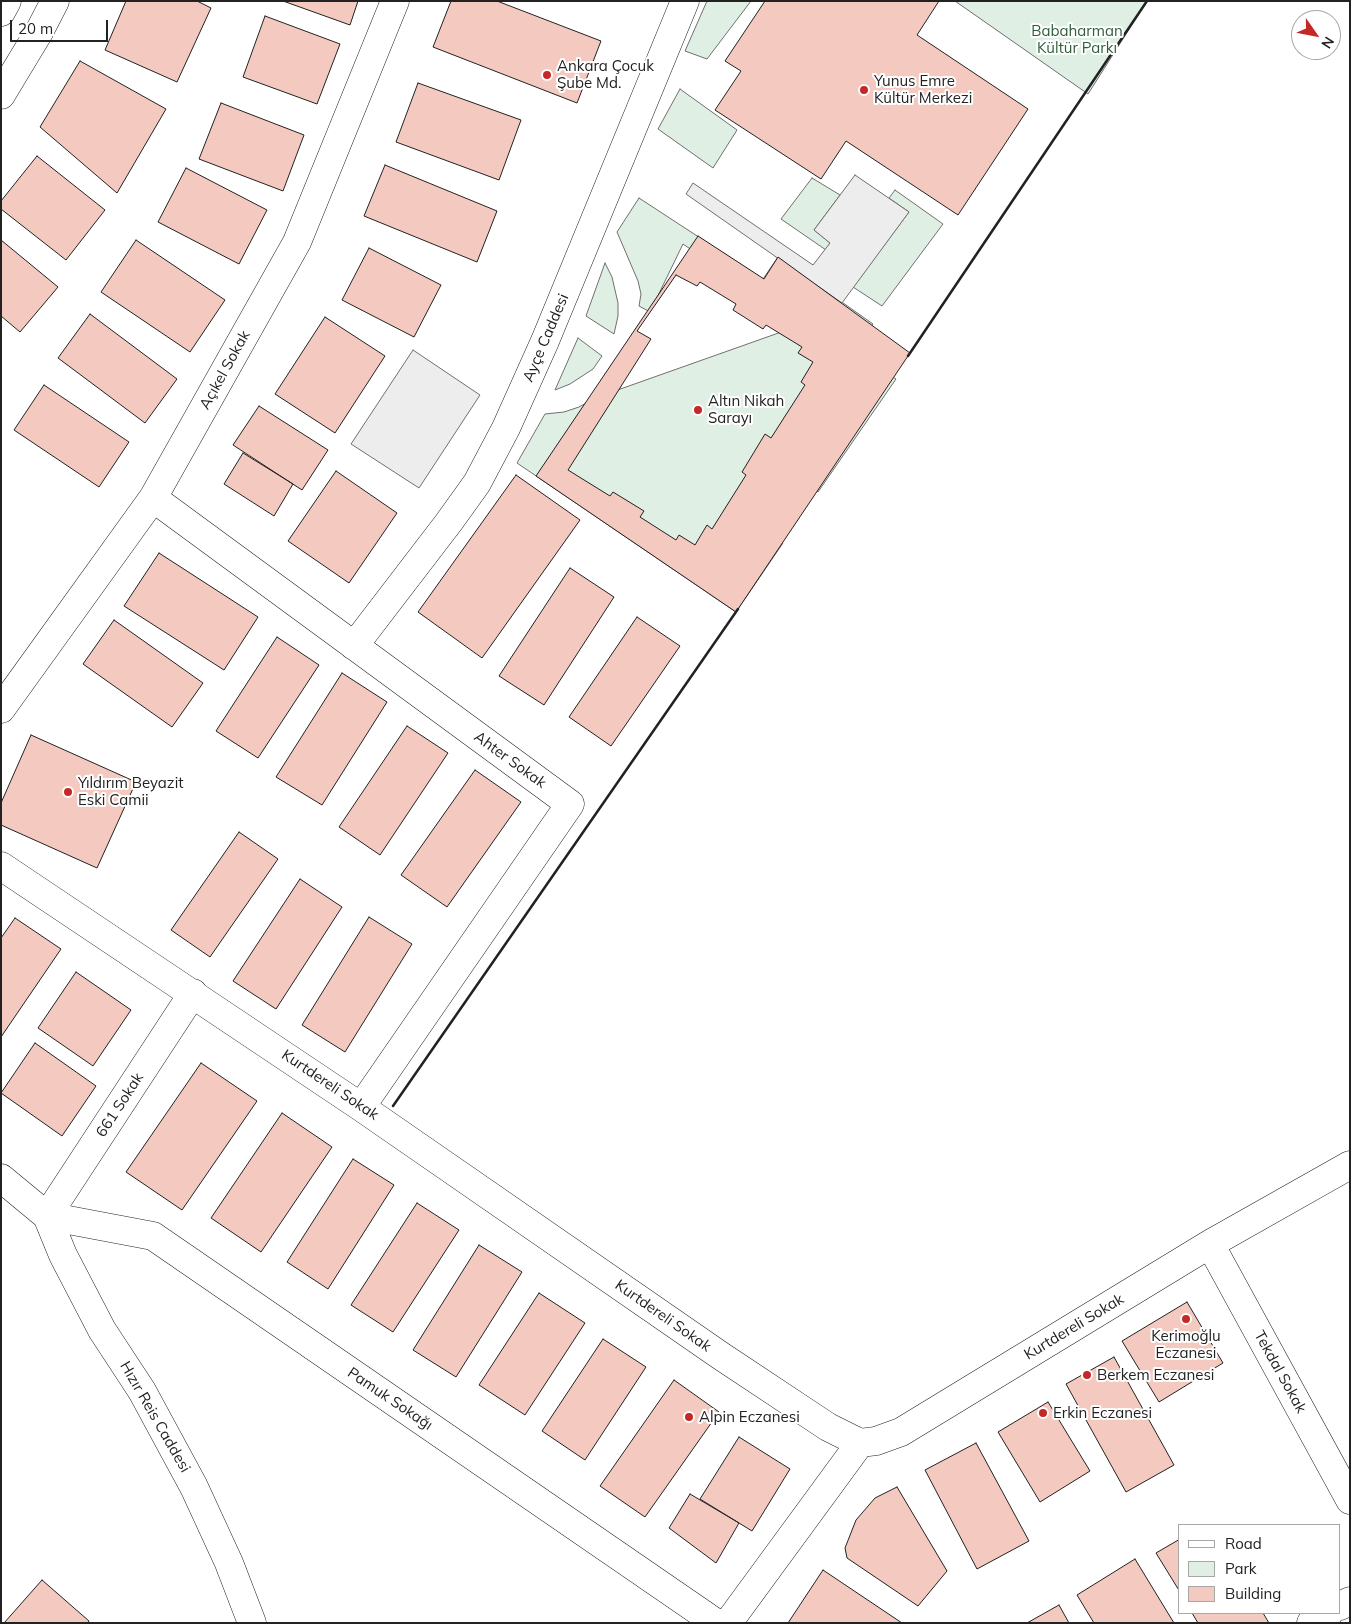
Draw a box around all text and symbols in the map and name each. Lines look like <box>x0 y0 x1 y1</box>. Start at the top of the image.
scale bar <box>12 10 110 42</box>
north arrow <box>1291 10 1341 60</box>
text: 20 m <box>18 19 53 38</box>
park label: Babaharman Kültür Parkı <box>1031 22 1123 57</box>
text: N <box>1317 33 1338 52</box>
place label: Ankara Çocuk Şube Md. <box>557 57 654 92</box>
marker: Ankara Çocuk Şube Md. <box>541 69 553 81</box>
place label: Yunus Emre Kültür Merkezi <box>874 72 972 107</box>
marker: Yunus Emre Kültür Merkezi <box>858 84 870 96</box>
street label: Ayçe Caddesi <box>519 291 573 385</box>
street label: Açıkel Sokak <box>196 327 254 413</box>
place label: Altın Nikah Sarayı <box>708 392 784 427</box>
marker: Altın Nikah Sarayı <box>692 404 704 416</box>
street label: Ahter Sokak <box>470 728 550 792</box>
place label: Yıldırım Beyazit Eski Camii <box>78 774 183 809</box>
marker: Yıldırım Beyazit Eski Camii <box>62 786 74 798</box>
street label: Kurtdereli Sokak <box>278 1046 382 1124</box>
street label: 661 Sokak <box>93 1069 147 1141</box>
street label: Kurtdereli Sokak <box>612 1276 714 1356</box>
street label: Kurtdereli Sokak <box>1021 1290 1127 1364</box>
marker: Kerimoğlu Eczanesi <box>1180 1313 1192 1325</box>
place label: Kerimoğlu Eczanesi <box>1151 1327 1221 1362</box>
street label: Tekdal Sokak <box>1250 1328 1310 1416</box>
street label: Hızır Reis Caddesi <box>116 1358 194 1476</box>
street label: Pamuk Sokağı <box>344 1364 436 1434</box>
place label: Berkem Eczanesi <box>1097 1366 1214 1384</box>
marker: Berkem Eczanesi <box>1081 1369 1093 1381</box>
place label: Erkin Eczanesi <box>1053 1404 1152 1422</box>
marker: Erkin Eczanesi <box>1037 1407 1049 1419</box>
place label: Alpin Eczanesi <box>699 1408 800 1426</box>
marker: Alpin Eczanesi <box>683 1411 695 1423</box>
legend <box>1178 1524 1341 1614</box>
text: Road <box>1225 1534 1262 1553</box>
text: Park <box>1225 1559 1257 1578</box>
text: Building <box>1225 1584 1281 1603</box>

